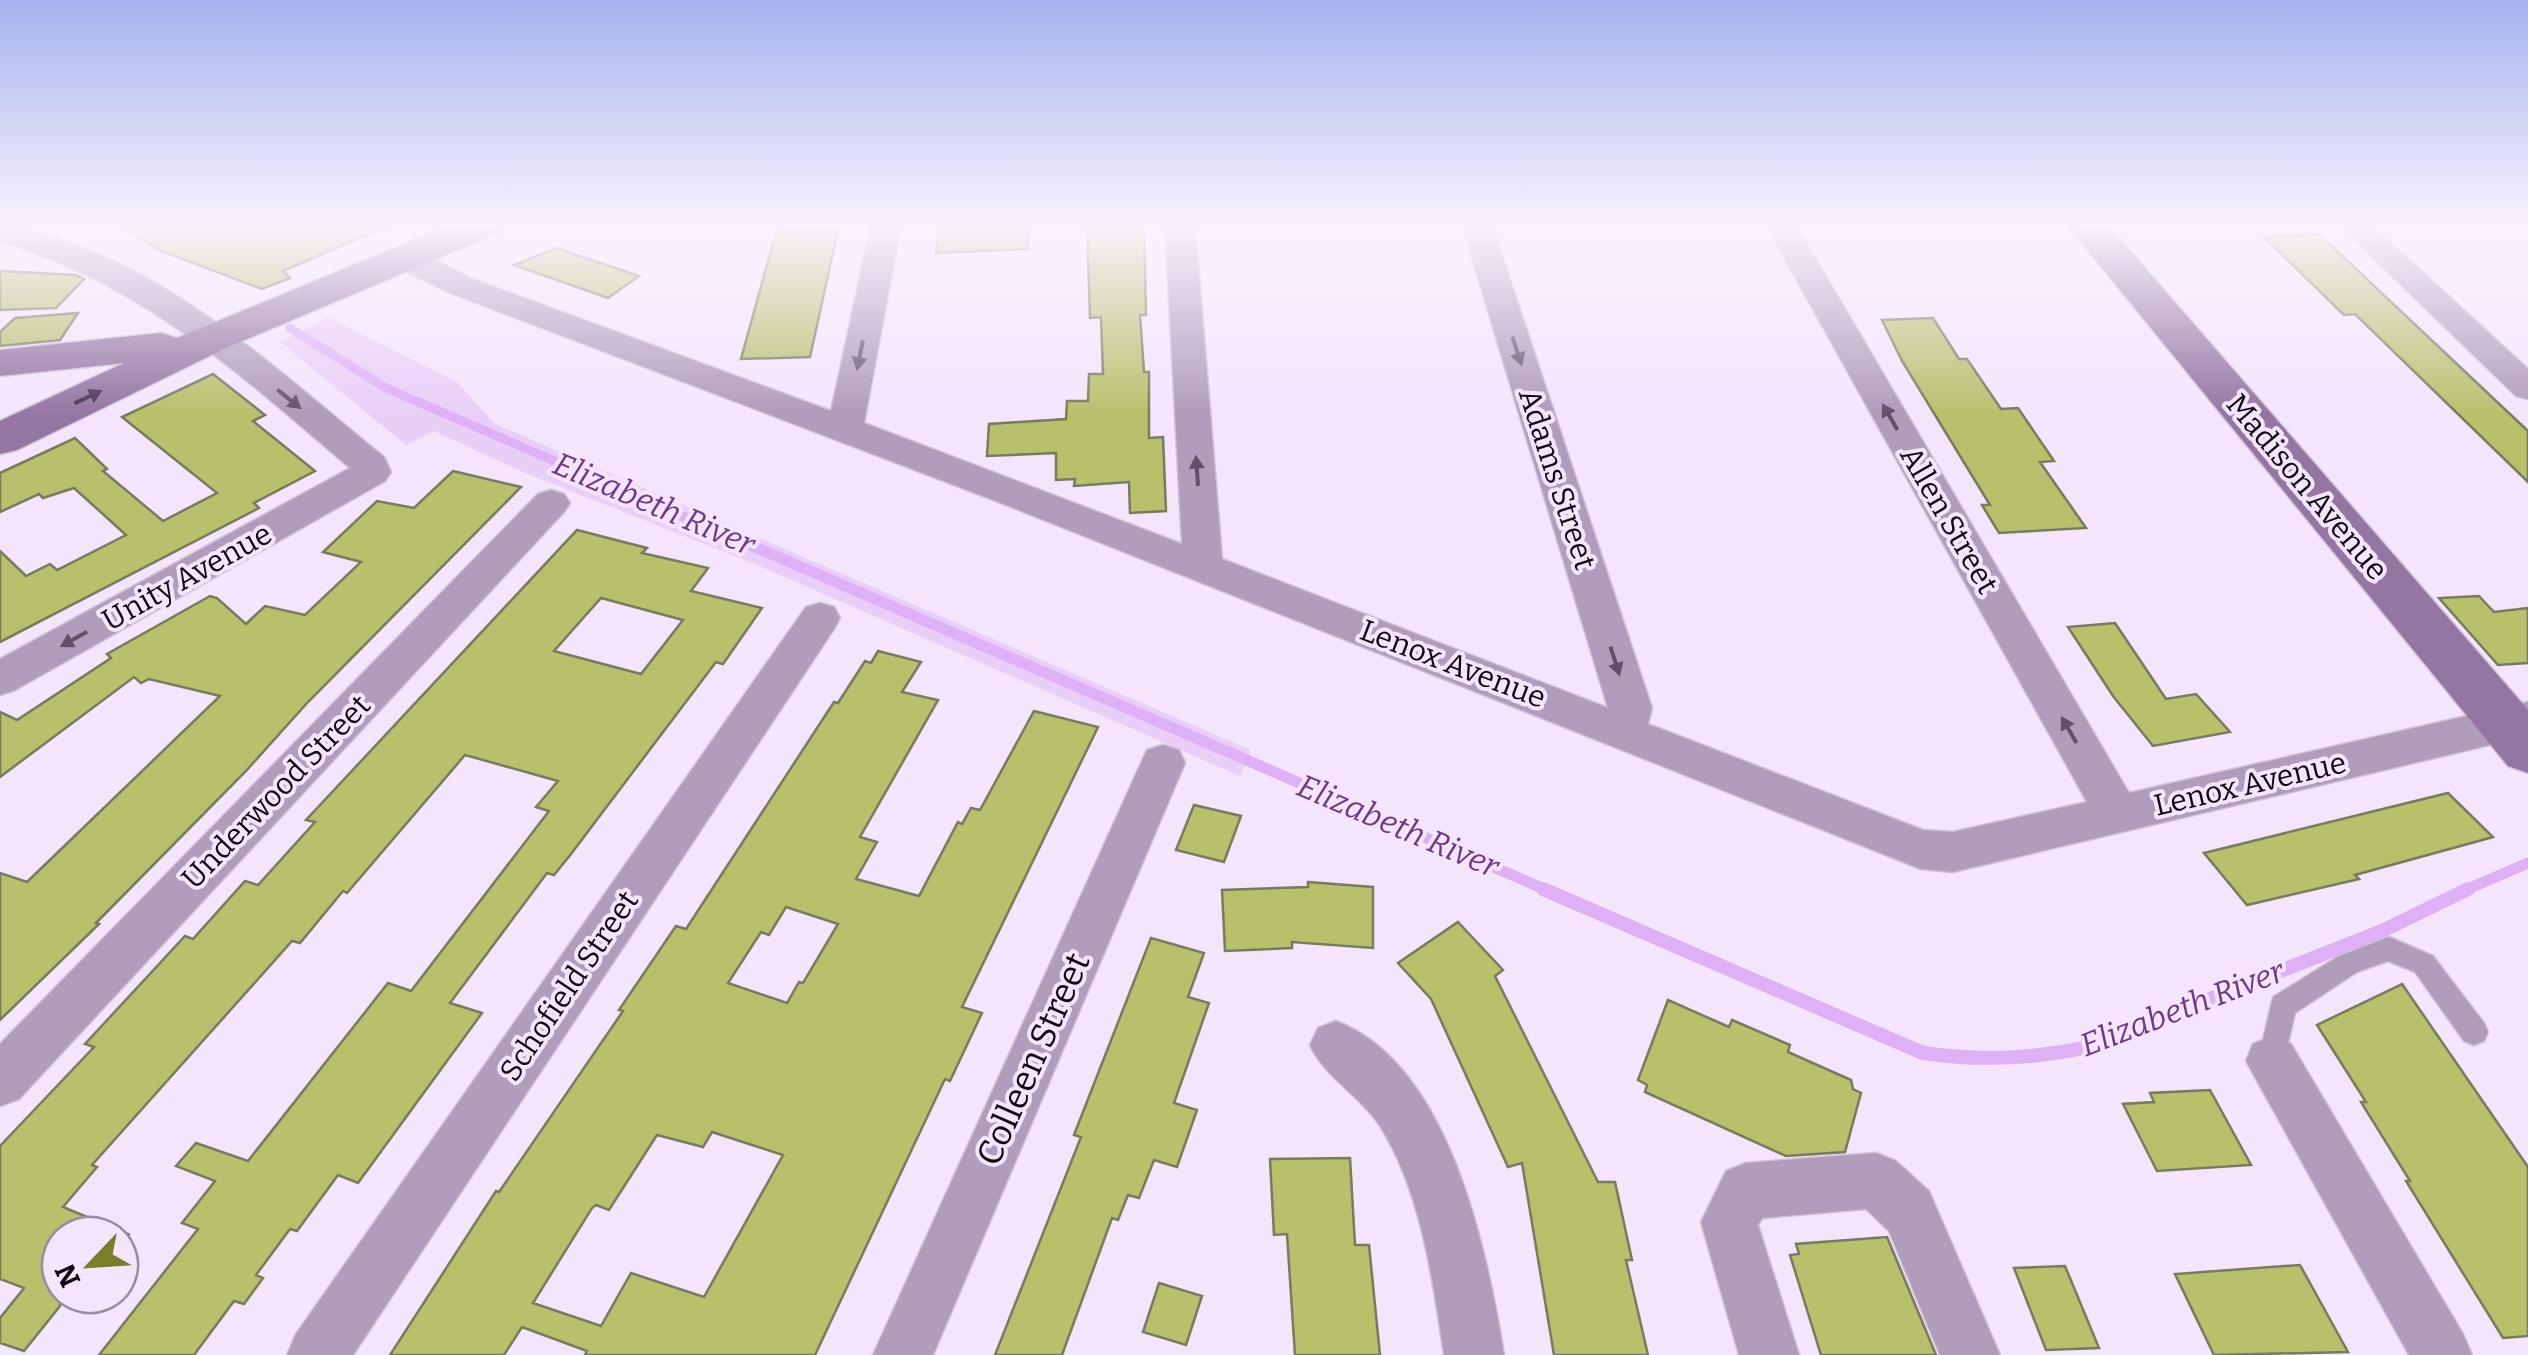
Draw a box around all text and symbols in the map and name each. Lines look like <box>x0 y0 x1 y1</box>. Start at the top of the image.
one-way arrow <box>1510 337 1525 367</box>
one-way arrow <box>852 340 868 371</box>
street label: Adams Street <box>1511 384 1603 574</box>
street label: Madison Avenue <box>2219 387 2395 587</box>
one-way arrow <box>74 388 103 405</box>
one-way arrow <box>277 388 302 409</box>
one-way arrow <box>1882 403 1900 431</box>
street label: Allen Street <box>1892 440 2006 600</box>
water label: Elizabeth River <box>548 444 762 564</box>
one-way arrow <box>1188 454 1204 486</box>
street label: Unity Avenue <box>96 516 278 638</box>
street label: Lenox Avenue <box>1355 612 1551 716</box>
one-way arrow <box>59 630 88 647</box>
one-way arrow <box>1608 646 1623 677</box>
street label: Underwood Street <box>174 687 378 896</box>
one-way arrow <box>2061 716 2078 744</box>
street label: Lenox Avenue <box>2151 744 2349 824</box>
water label: Elizabeth River <box>1292 766 1506 886</box>
street label: Schofield Street <box>492 884 646 1088</box>
street label: Colleen Street <box>967 946 1099 1172</box>
water label: Elizabeth River <box>2075 951 2291 1064</box>
north arrow <box>40 1215 140 1315</box>
text: N <box>48 1259 87 1292</box>

